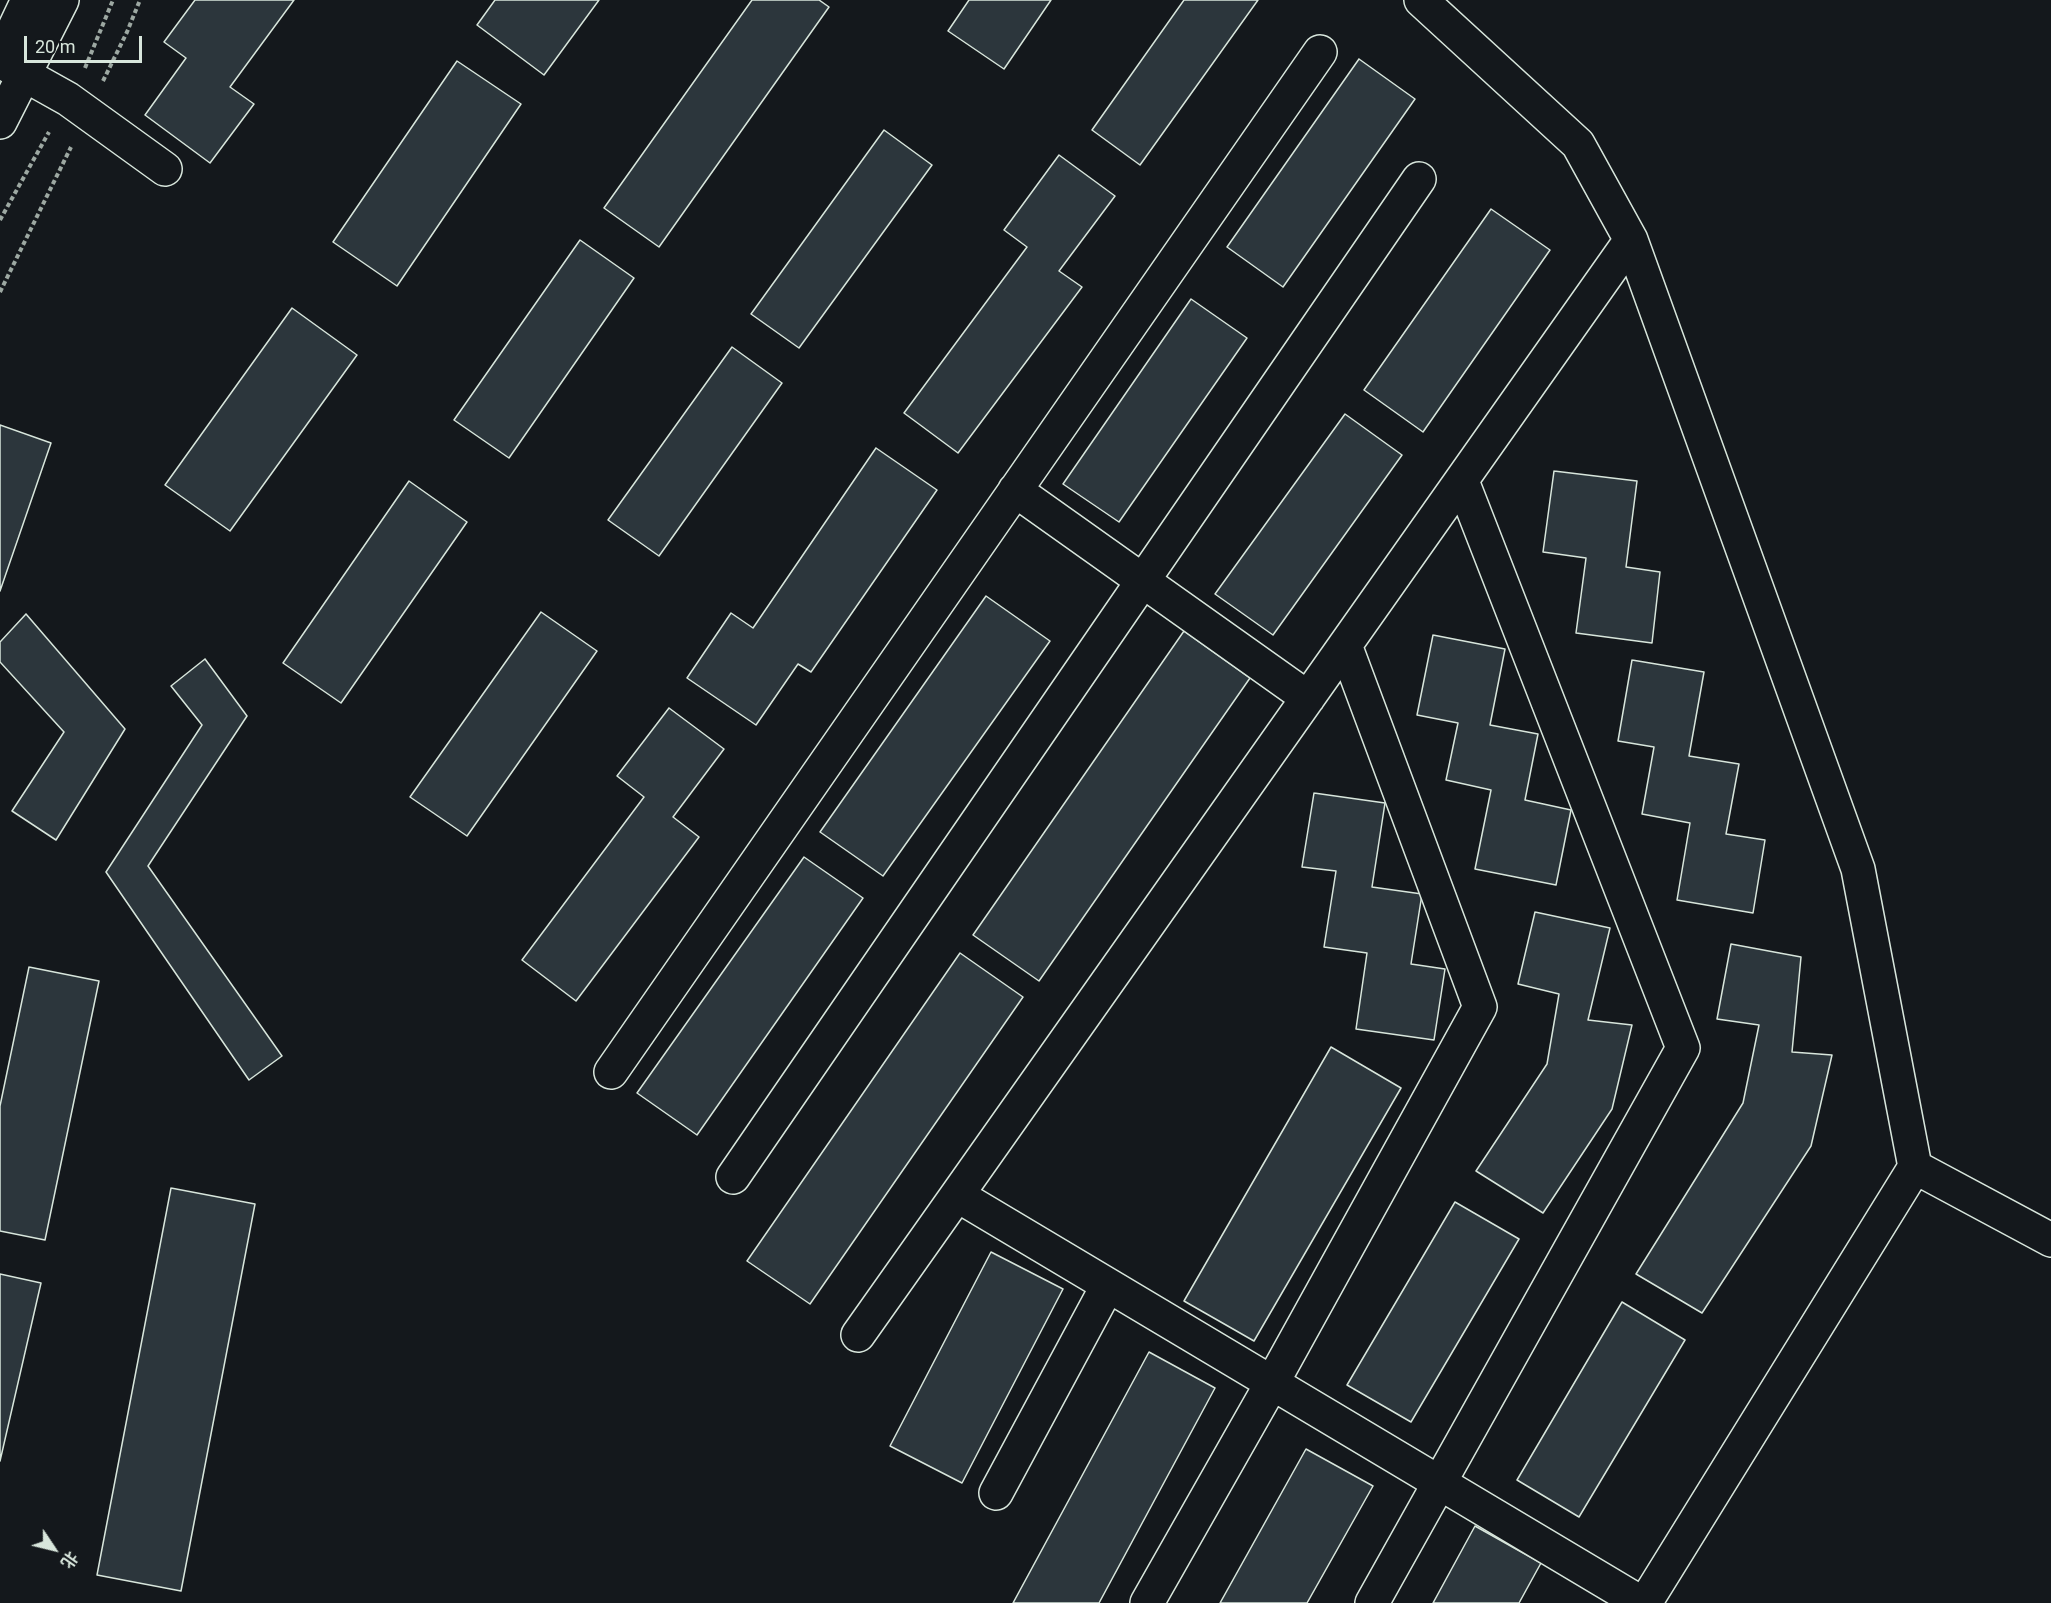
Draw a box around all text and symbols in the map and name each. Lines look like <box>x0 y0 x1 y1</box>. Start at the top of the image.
scale bar <box>27 24 146 62</box>
text: 20 m <box>35 36 75 57</box>
north arrow <box>24 1519 84 1579</box>
text: 北 <box>57 1548 82 1572</box>

